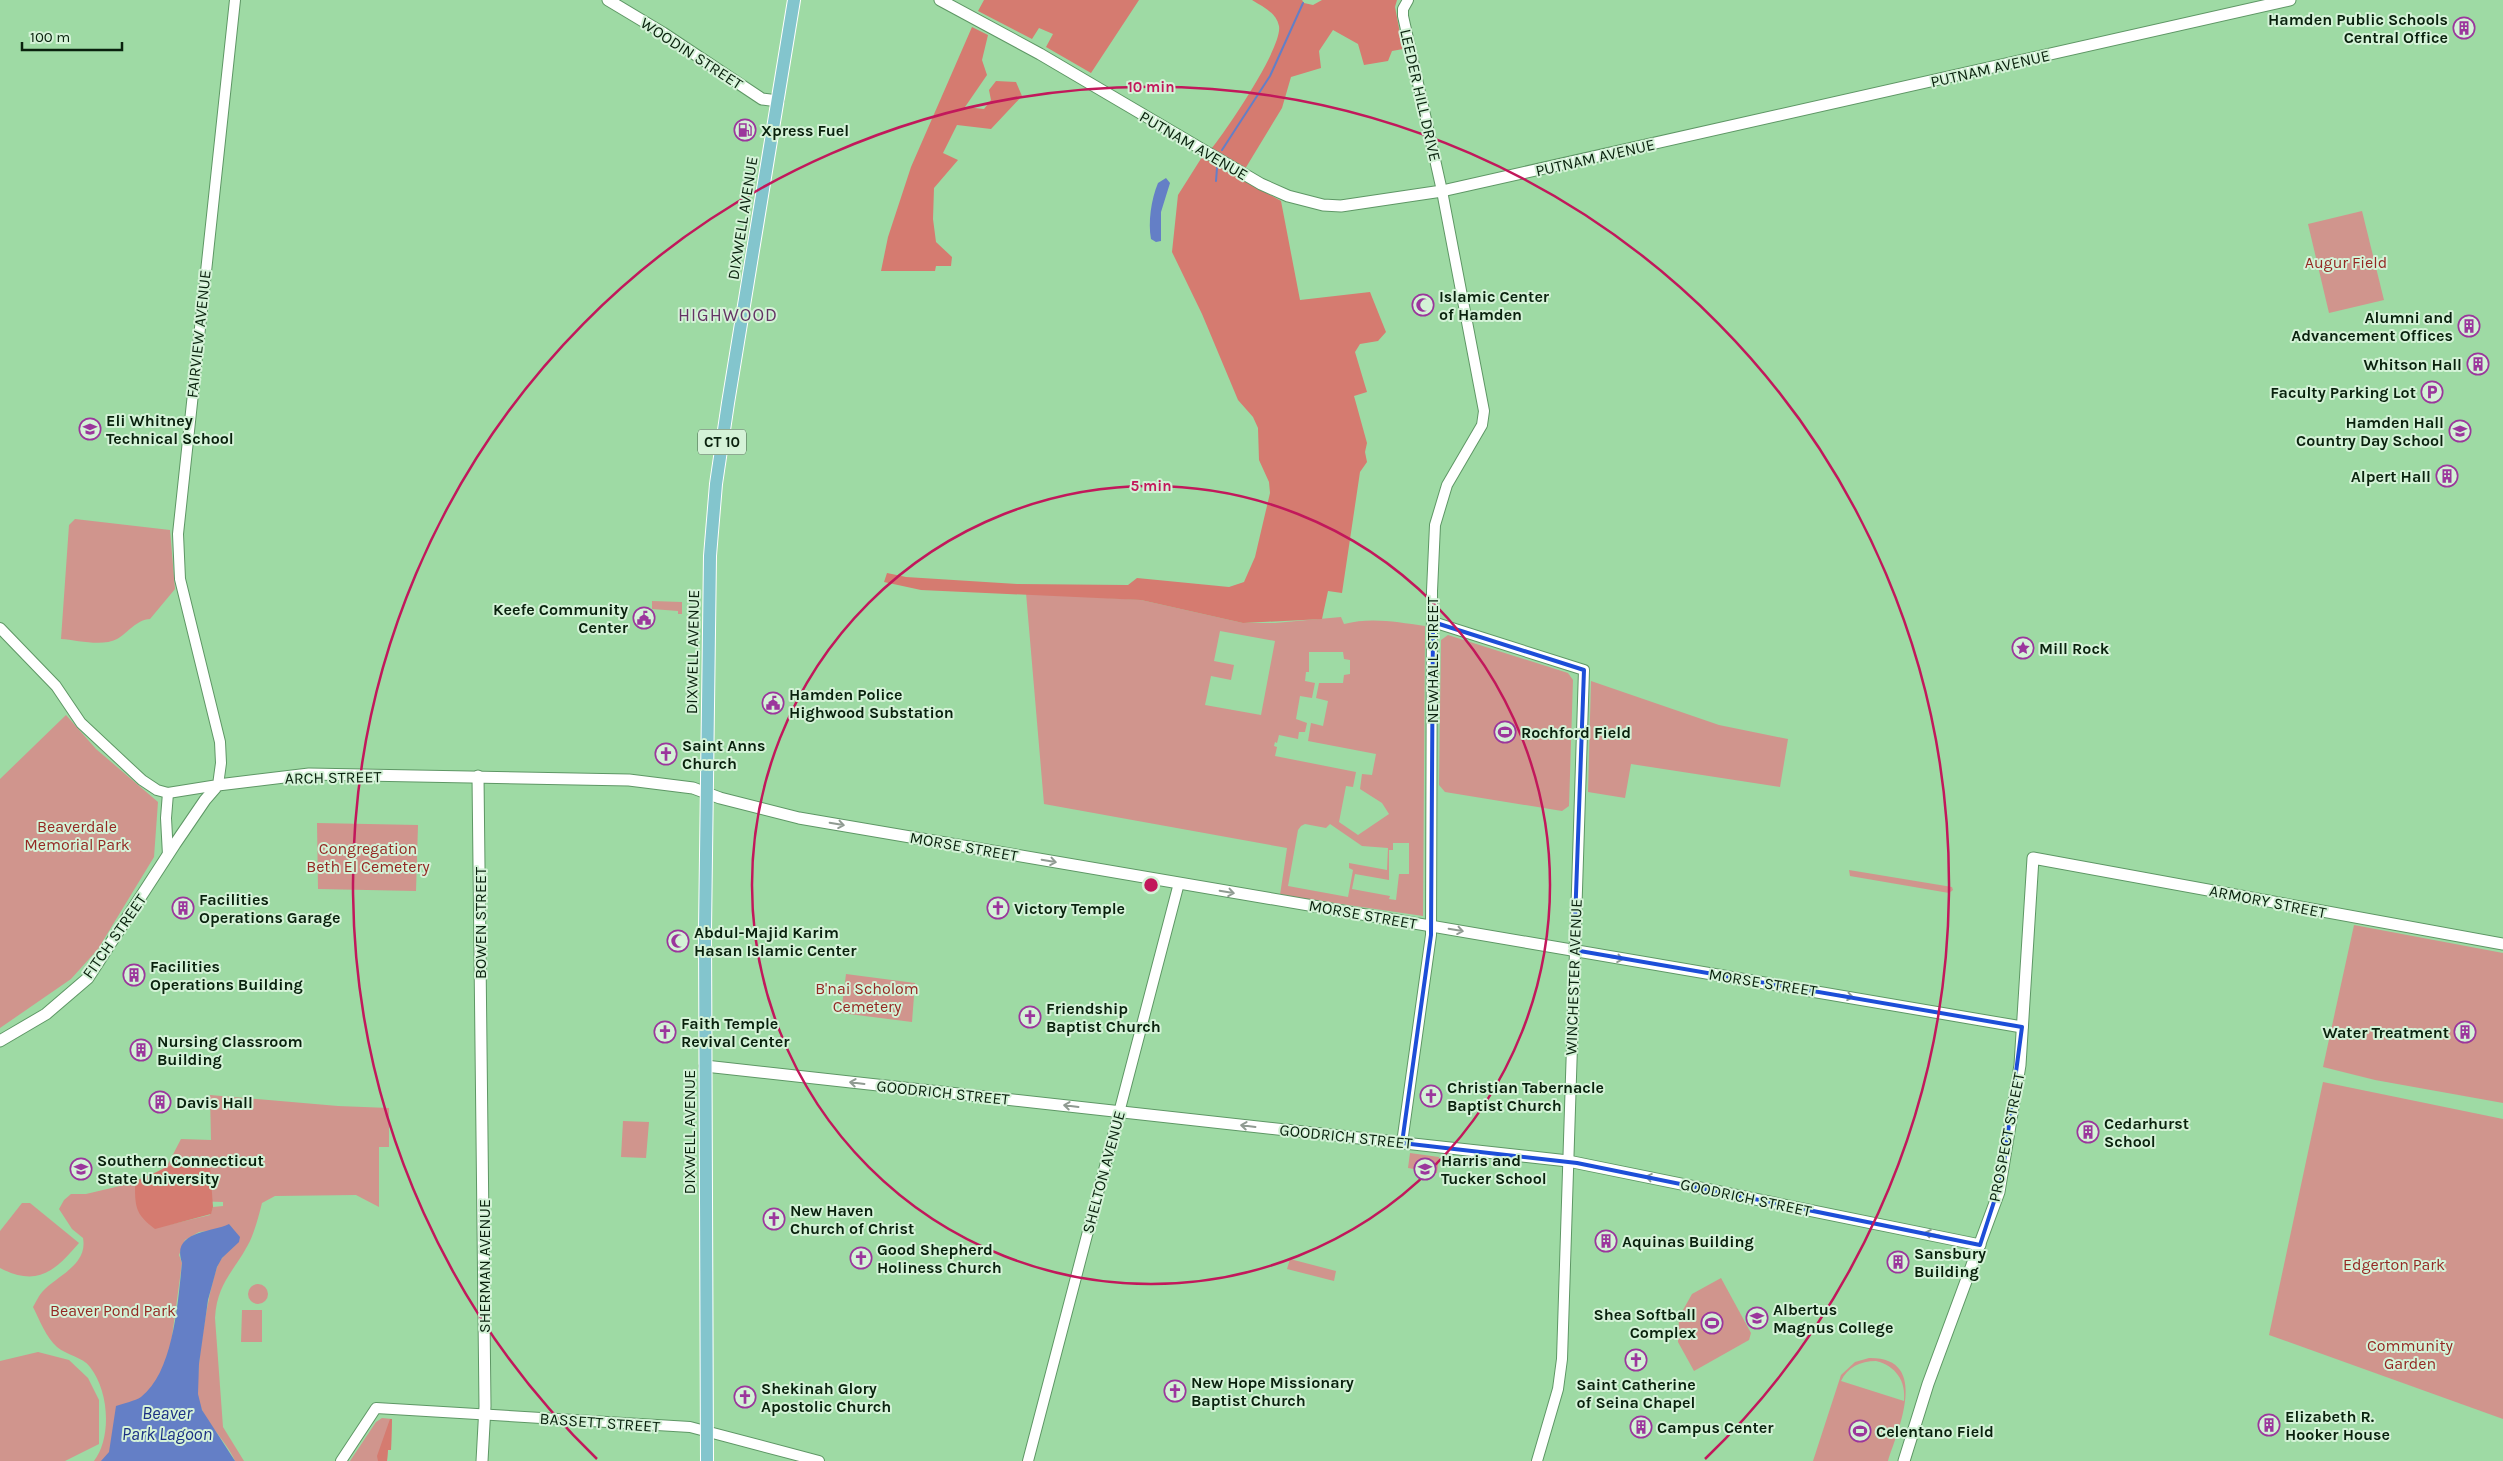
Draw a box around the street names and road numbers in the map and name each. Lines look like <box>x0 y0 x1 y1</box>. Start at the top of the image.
street label: WOODIN STREET <box>637 13 746 94</box>
street label: LEEDER HILL DRIVE <box>1396 27 1445 163</box>
street label: PUTNAM AVENUE <box>1929 46 2052 91</box>
street label: PUTNAM AVENUE <box>1136 107 1251 184</box>
street label: PUTNAM AVENUE <box>1534 135 1657 180</box>
street label: DIXWELL AVENUE <box>723 155 762 281</box>
street label: FAIRVIEW AVENUE <box>182 269 215 399</box>
road number: CT 10 <box>698 430 746 454</box>
street label: DIXWELL AVENUE <box>682 590 703 714</box>
street label: NEWHALL STREET <box>1423 597 1442 723</box>
street label: ARCH STREET <box>284 767 382 788</box>
street label: MORSE STREET <box>908 828 1020 865</box>
street label: BOWEN STREET <box>471 867 490 979</box>
street label: ARMORY STREET <box>2208 881 2328 922</box>
street label: FITCH STREET <box>78 890 150 982</box>
street label: MORSE STREET <box>1307 896 1419 933</box>
street label: WINCHESTER AVENUE <box>1561 898 1586 1056</box>
street label: MORSE STREET <box>1707 965 1819 1000</box>
street label: DIXWELL AVENUE <box>680 1070 699 1194</box>
street label: PROSPECT STREET <box>1985 1071 2028 1203</box>
street label: GOODRICH STREET <box>876 1076 1010 1109</box>
street label: SHELTON AVENUE <box>1078 1109 1129 1236</box>
street label: GOODRICH STREET <box>1279 1120 1413 1153</box>
street label: GOODRICH STREET <box>1679 1174 1813 1221</box>
street label: SHERMAN AVENUE <box>475 1199 494 1333</box>
street label: BASSETT STREET <box>539 1409 661 1436</box>

